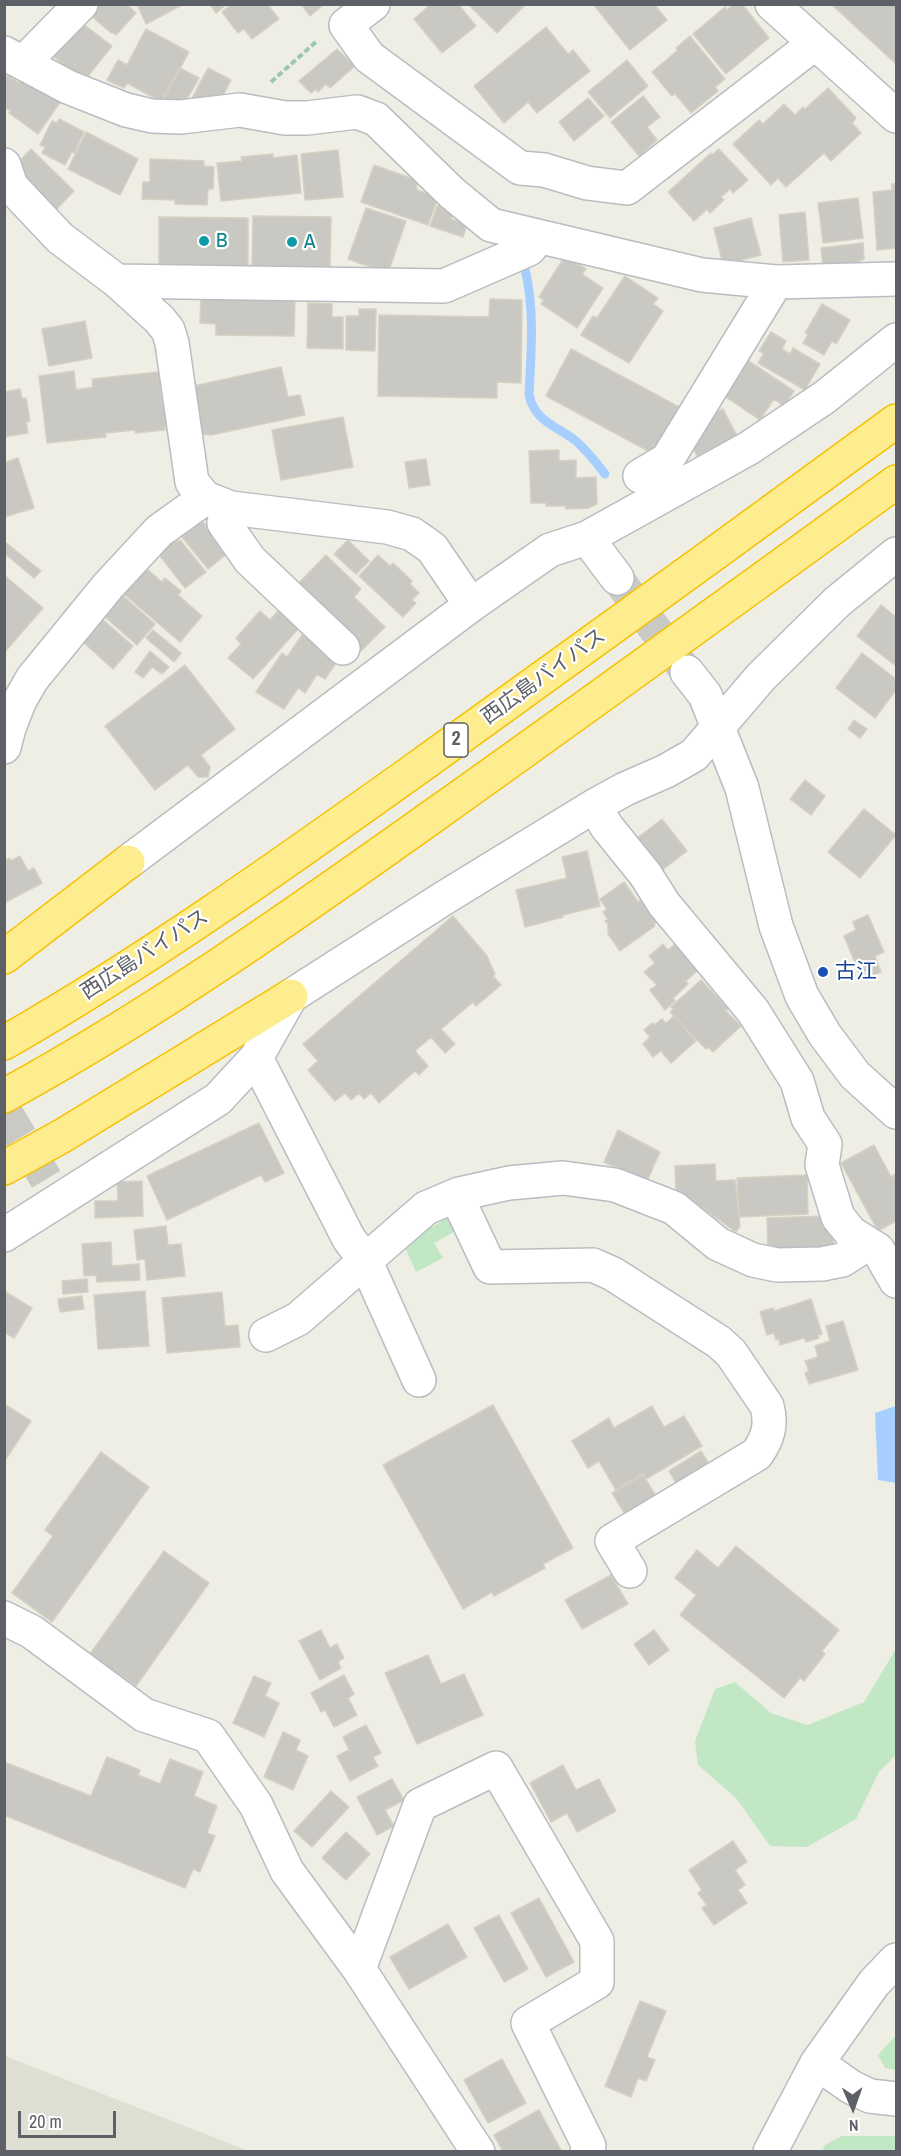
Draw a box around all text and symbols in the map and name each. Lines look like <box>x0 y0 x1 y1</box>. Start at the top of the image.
place label: B <box>216 228 227 254</box>
place label: A <box>304 229 315 255</box>
marker: B <box>197 234 211 248</box>
marker: A <box>285 235 299 249</box>
street label: 西広島バイパス <box>477 624 611 730</box>
road number: 2 <box>444 723 468 757</box>
street label: 西広島バイパス <box>76 904 214 1006</box>
place label: 古江 <box>835 959 877 985</box>
marker: 古江 <box>816 965 830 979</box>
north arrow <box>823 2078 883 2138</box>
scale bar <box>21 2099 118 2137</box>
text: 20 m <box>29 2109 62 2134</box>
text: N <box>849 2115 859 2137</box>

